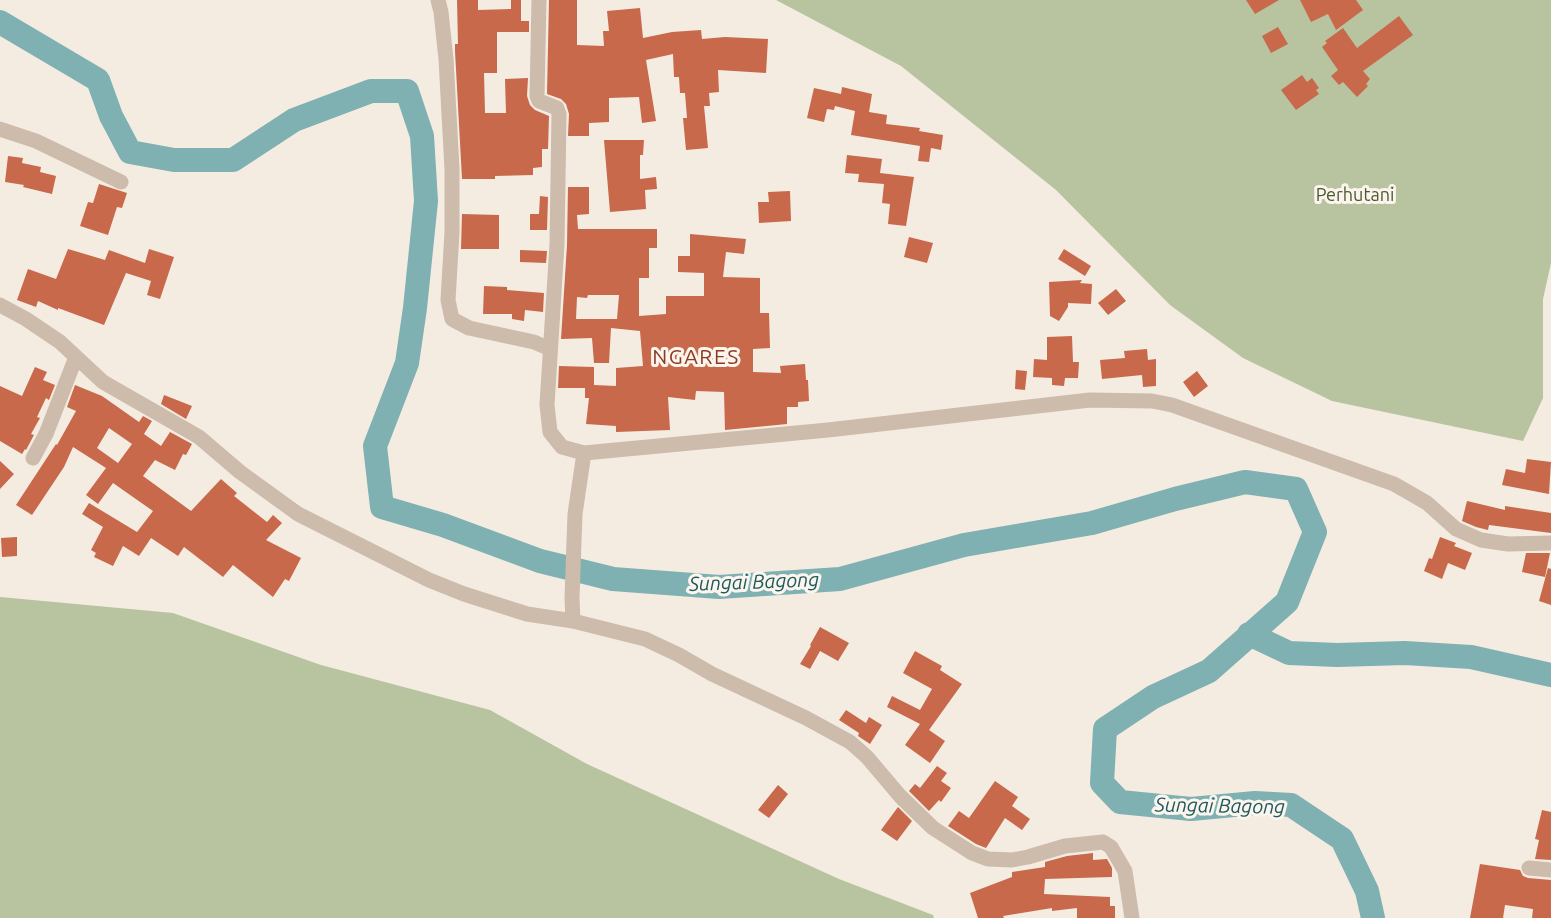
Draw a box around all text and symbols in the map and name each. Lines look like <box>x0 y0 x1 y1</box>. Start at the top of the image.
park label: Perhutani <box>1316 184 1394 206</box>
district label: NGARES <box>652 344 740 370</box>
water label: Sungai Bagong <box>689 568 819 596</box>
water label: Sungai Bagong <box>1155 793 1285 819</box>

